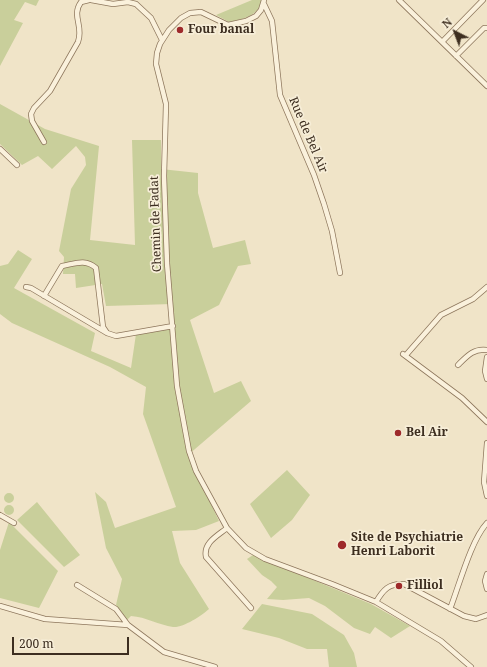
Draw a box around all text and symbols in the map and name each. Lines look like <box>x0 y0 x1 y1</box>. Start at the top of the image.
north arrow <box>435 12 475 52</box>
text: N <box>438 14 455 31</box>
place label: Four banal <box>188 23 254 37</box>
marker: Four banal <box>175 25 185 35</box>
street label: Rue de Bel Air <box>286 95 330 175</box>
street label: Chemin de Fadat <box>147 176 165 272</box>
place label: Bel Air <box>406 426 448 440</box>
marker: Bel Air <box>393 428 403 438</box>
place label: Site de Psychiatrie Henri Laborit <box>351 531 463 559</box>
marker: Site de Psychiatrie Henri Laborit <box>336 539 348 551</box>
place label: Filliol <box>407 579 443 593</box>
marker: Filliol <box>394 581 404 591</box>
scale bar <box>14 629 131 655</box>
text: 200 m <box>19 635 54 652</box>

